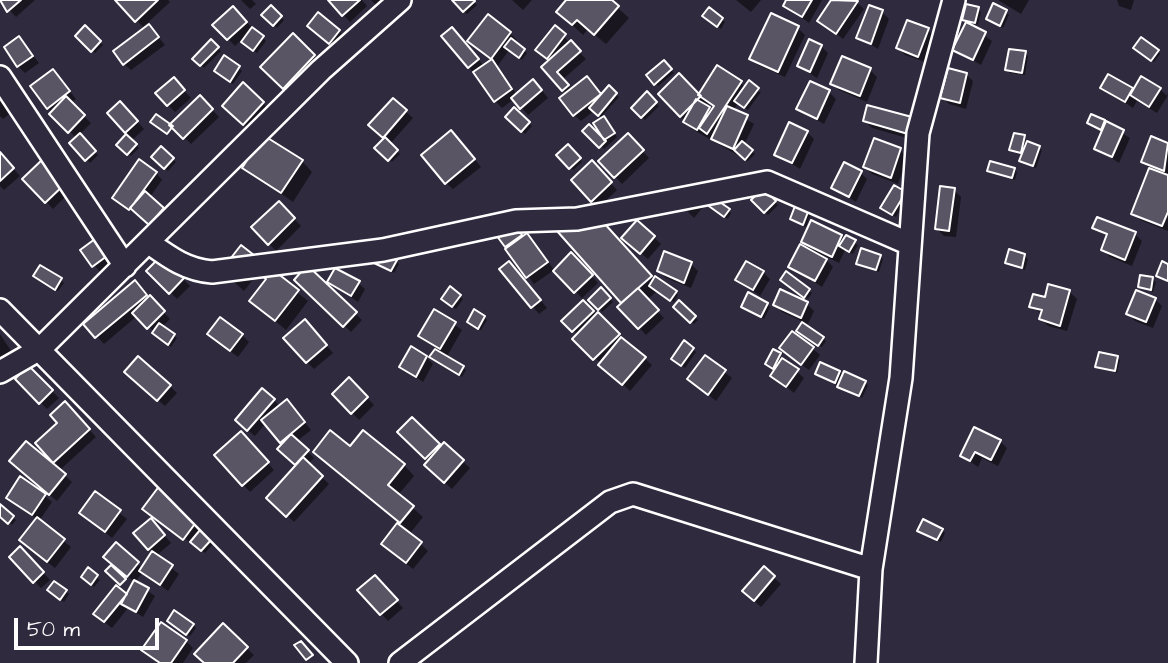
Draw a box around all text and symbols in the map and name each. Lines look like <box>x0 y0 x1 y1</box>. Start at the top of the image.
scale bar <box>18 604 163 648</box>
text: 50 m <box>27 615 80 644</box>

